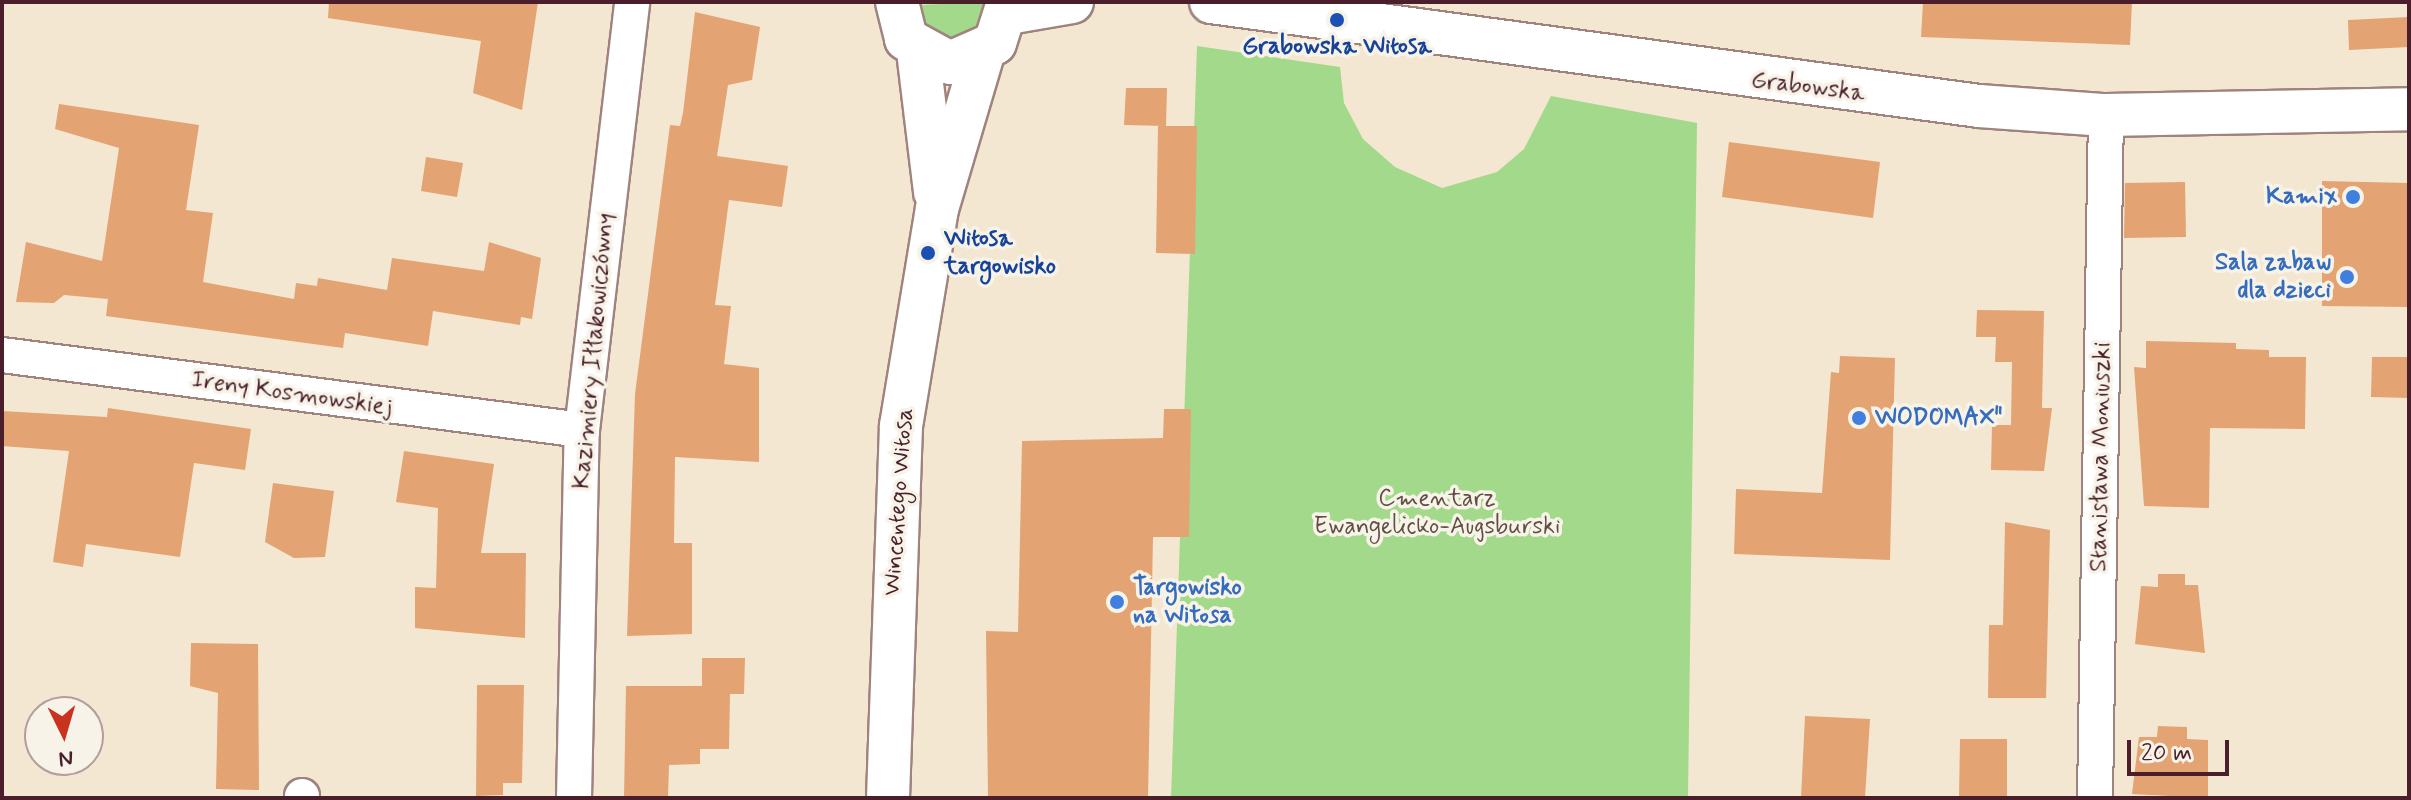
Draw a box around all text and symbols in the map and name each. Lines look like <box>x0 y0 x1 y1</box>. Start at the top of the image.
marker: Grabowska Witosa <box>1328 11 1346 29</box>
place label: Grabowska Witosa <box>1242 33 1432 61</box>
street label: Grabowska <box>1749 66 1867 108</box>
place label: Kamix <box>2266 183 2337 211</box>
marker: Kamix <box>2344 188 2362 206</box>
street label: Kazimiery Iłłakowiczówny <box>568 212 620 490</box>
place label: Witosa targowisko <box>944 225 1056 281</box>
marker: Witosa targowisko <box>919 244 937 262</box>
place label: Sala zabaw dla dzieci <box>2212 249 2331 305</box>
marker: Sala zabaw dla dzieci <box>2338 268 2356 286</box>
street label: Stanisława Moniuszki <box>2085 342 2117 572</box>
street label: Ireny Kosmowskiej <box>190 366 394 422</box>
place label: WODOMAX" <box>1875 404 2003 432</box>
street label: Wincentego Witosa <box>878 406 920 598</box>
marker: WODOMAX" <box>1850 409 1868 427</box>
park label: Cmentarz Ewangelicko-Augsburski <box>1314 485 1560 541</box>
place label: Targowisko na Witosa <box>1133 574 1242 630</box>
marker: Targowisko na Witosa <box>1108 593 1126 611</box>
north arrow <box>24 696 104 776</box>
scale bar <box>2131 724 2233 774</box>
text: 20 m <box>2141 738 2192 769</box>
text: N <box>57 743 74 773</box>

